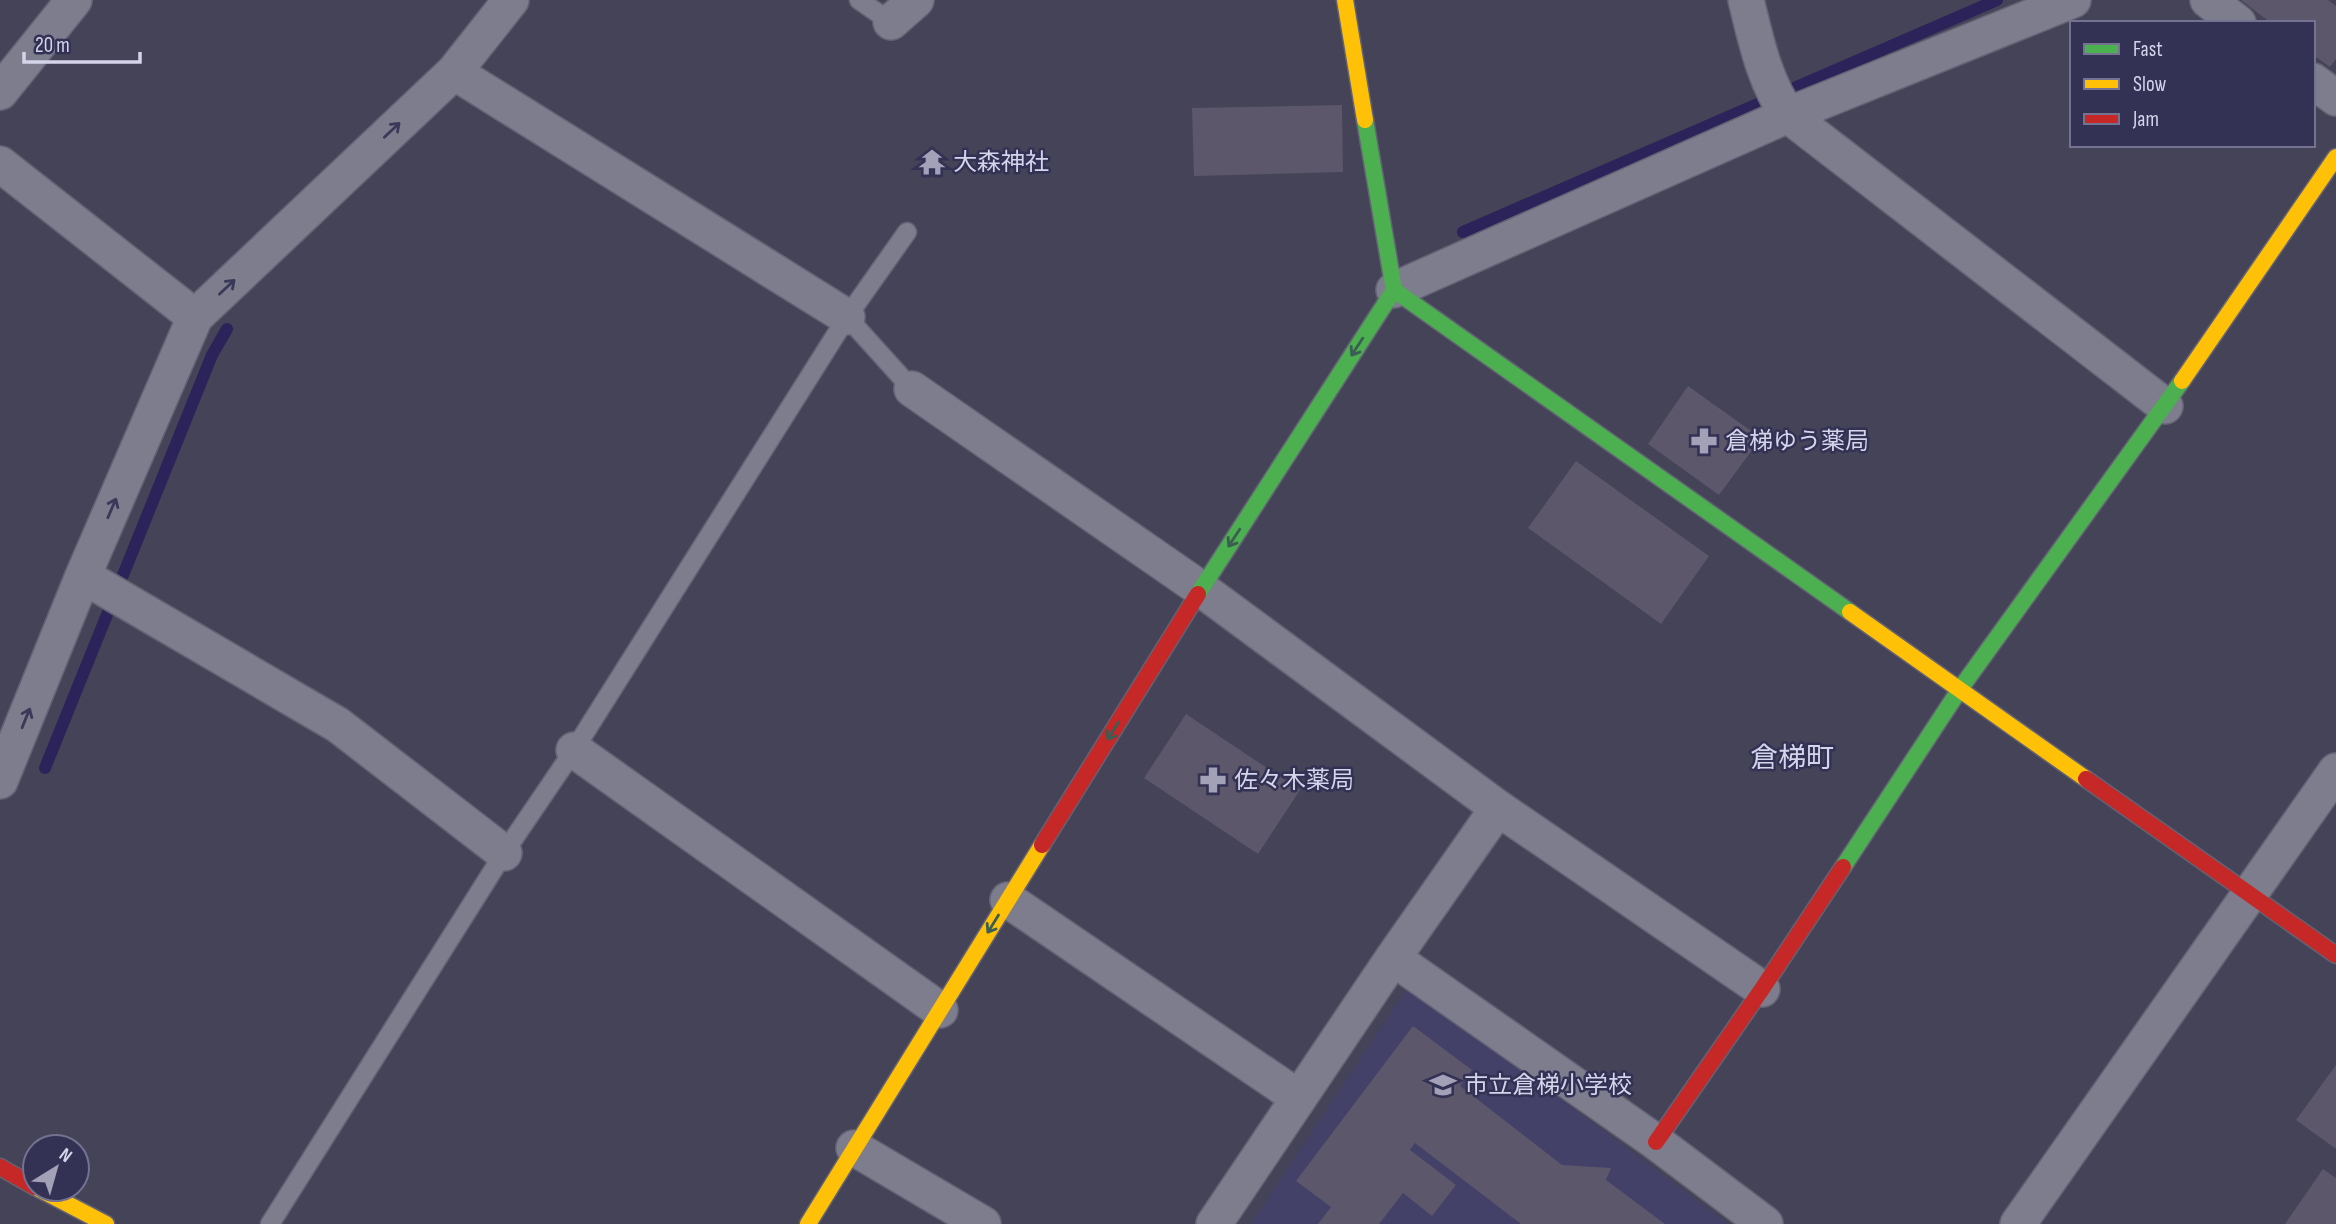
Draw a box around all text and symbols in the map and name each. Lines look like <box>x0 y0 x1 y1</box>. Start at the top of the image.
scale bar <box>24 21 140 65</box>
legend <box>2070 21 2315 147</box>
text: 20 m <box>35 33 70 58</box>
text: Fast <box>2133 37 2163 62</box>
text: Slow <box>2133 72 2167 97</box>
text: Jam <box>2132 107 2159 132</box>
one-way arrow <box>383 122 401 138</box>
temple icon: 大森神社 <box>917 147 947 177</box>
place label: 大森神社 <box>953 148 1049 177</box>
one-way arrow <box>218 278 235 295</box>
one-way arrow <box>1350 337 1365 356</box>
pharmacy icon: 倉梯ゆう薬局 <box>1689 426 1719 456</box>
place label: 倉梯ゆう薬局 <box>1725 427 1869 456</box>
one-way arrow <box>107 497 120 519</box>
one-way arrow <box>1226 528 1241 547</box>
one-way arrow <box>20 708 33 729</box>
one-way arrow <box>1106 720 1120 740</box>
district label: 倉梯町 <box>1750 742 1834 775</box>
pharmacy icon: 佐々木薬局 <box>1198 765 1228 795</box>
place label: 佐々木薬局 <box>1234 766 1354 795</box>
one-way arrow <box>986 914 1000 934</box>
school or university icon: 市立倉梯小学校 <box>1428 1070 1458 1100</box>
place label: 市立倉梯小学校 <box>1464 1071 1632 1100</box>
north arrow <box>21 1133 91 1203</box>
text: N <box>54 1143 76 1168</box>

